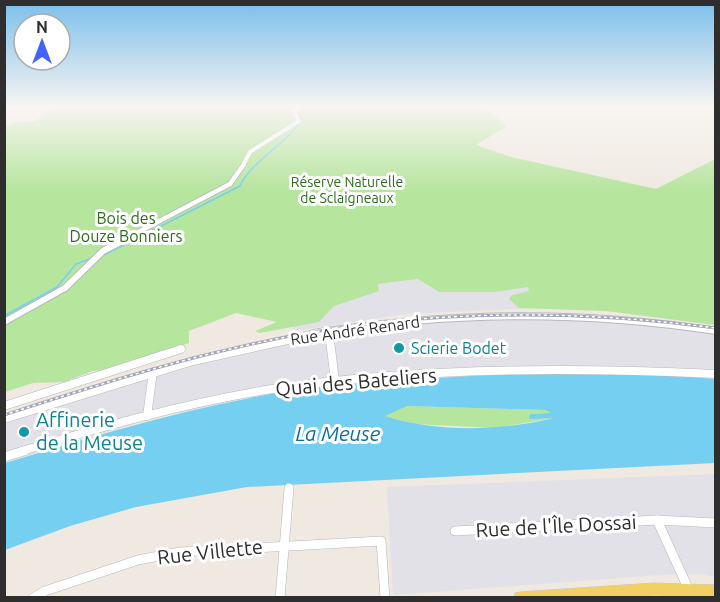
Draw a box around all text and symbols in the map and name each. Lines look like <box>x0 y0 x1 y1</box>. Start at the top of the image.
north arrow <box>12 12 72 72</box>
text: N <box>36 18 48 36</box>
park label: Réserve Naturelle de Sclaigneaux <box>291 174 403 206</box>
park label: Bois des Douze Bonniers <box>69 209 183 245</box>
street label: Rue André Renard <box>289 312 421 348</box>
place label: Scierie Bodet <box>411 339 507 357</box>
marker: Scierie Bodet <box>392 341 406 355</box>
street label: Quai des Bateliers <box>274 363 438 400</box>
place label: Affinerie de la Meuse <box>36 408 143 454</box>
water label: La Meuse <box>296 421 381 445</box>
marker: Affinerie de la Meuse <box>17 425 31 439</box>
street label: Rue de l'Île Dossai <box>475 510 637 541</box>
street label: Rue Villette <box>156 535 264 568</box>

